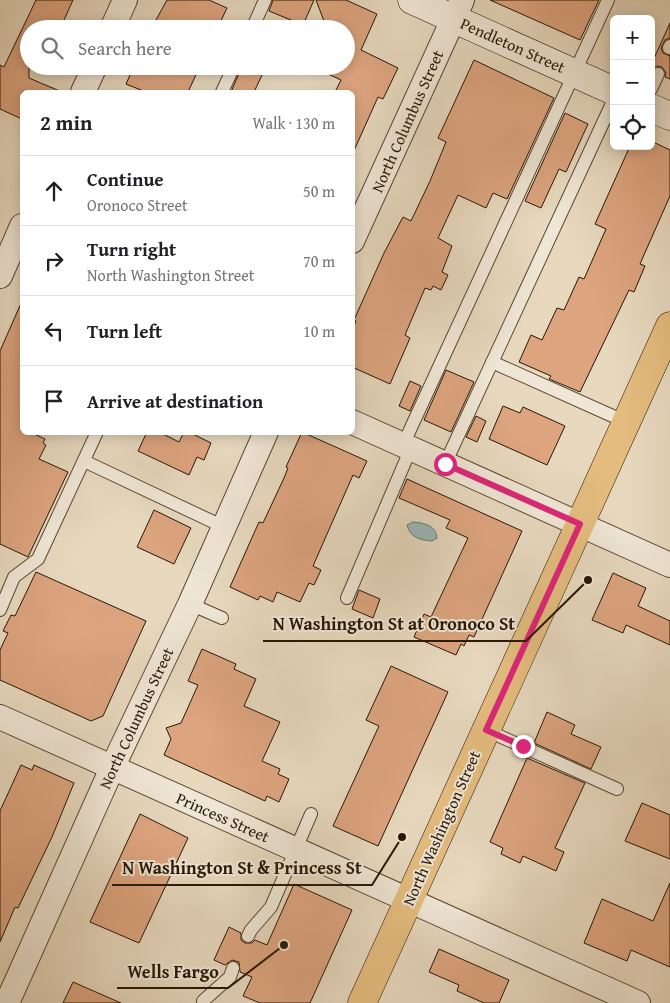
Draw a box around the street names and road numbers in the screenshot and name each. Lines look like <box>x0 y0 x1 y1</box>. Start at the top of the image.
street label: Pendleton Street <box>457 11 570 79</box>
street label: North Columbus Street <box>365 46 449 196</box>
street label: North Columbus Street <box>93 643 180 793</box>
street label: North Washington Street <box>396 746 486 909</box>
street label: Princess Street <box>172 786 274 848</box>

